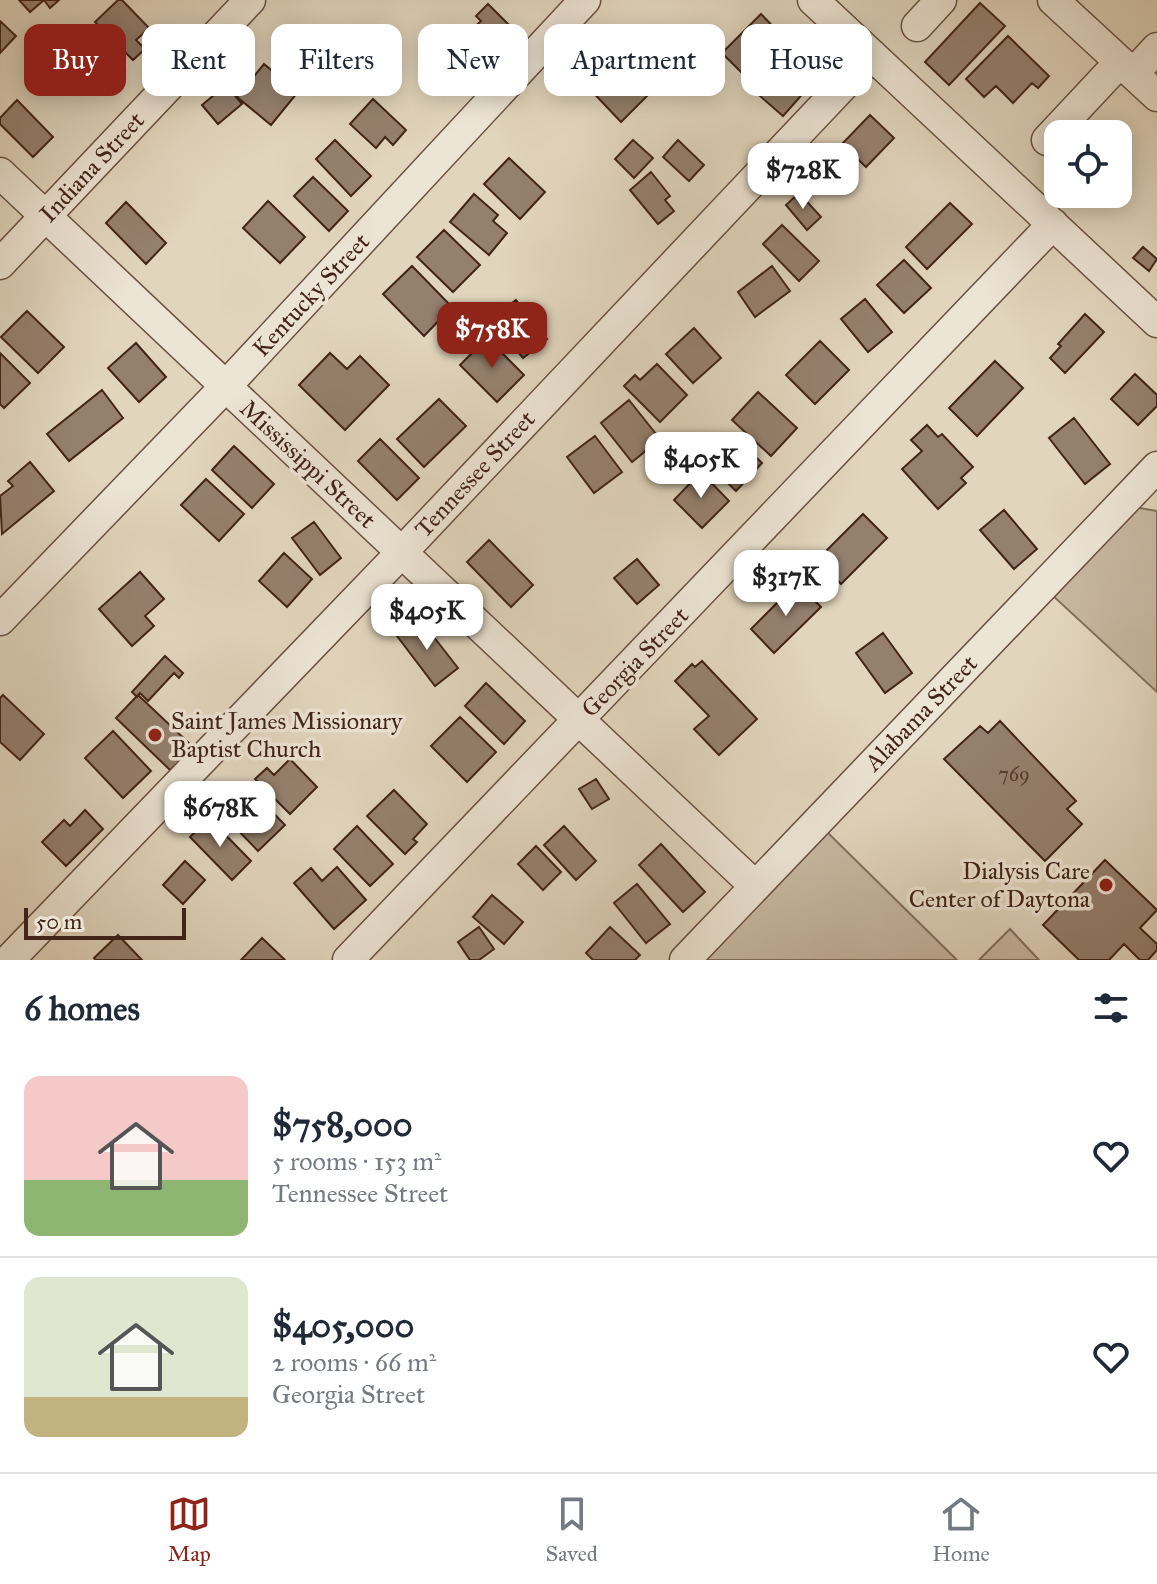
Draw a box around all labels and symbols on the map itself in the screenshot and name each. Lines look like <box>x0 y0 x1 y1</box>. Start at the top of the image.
street label: Indiana Street <box>33 105 151 228</box>
pin: $728K <box>747 143 859 211</box>
street label: Kentucky Street <box>246 227 376 363</box>
pin: $758K <box>436 302 548 370</box>
street label: Mississippi Street <box>234 393 383 535</box>
street label: Tennessee Street <box>409 404 542 544</box>
pin: $405K <box>645 432 757 500</box>
pin: $317K <box>730 550 842 618</box>
pin: $405K <box>371 584 483 652</box>
street label: Georgia Street <box>575 600 695 723</box>
street label: Alabama Street <box>858 648 984 778</box>
place label: Saint James Missionary Baptist Church <box>171 706 403 764</box>
marker: Saint James Missionary Baptist Church <box>146 726 164 744</box>
house number: 769 <box>998 762 1030 786</box>
pin: $678K <box>164 781 276 849</box>
place label: Dialysis Care Center of Daytona <box>909 856 1091 914</box>
marker: Dialysis Care Center of Daytona <box>1097 876 1115 894</box>
scale bar <box>24 904 186 940</box>

